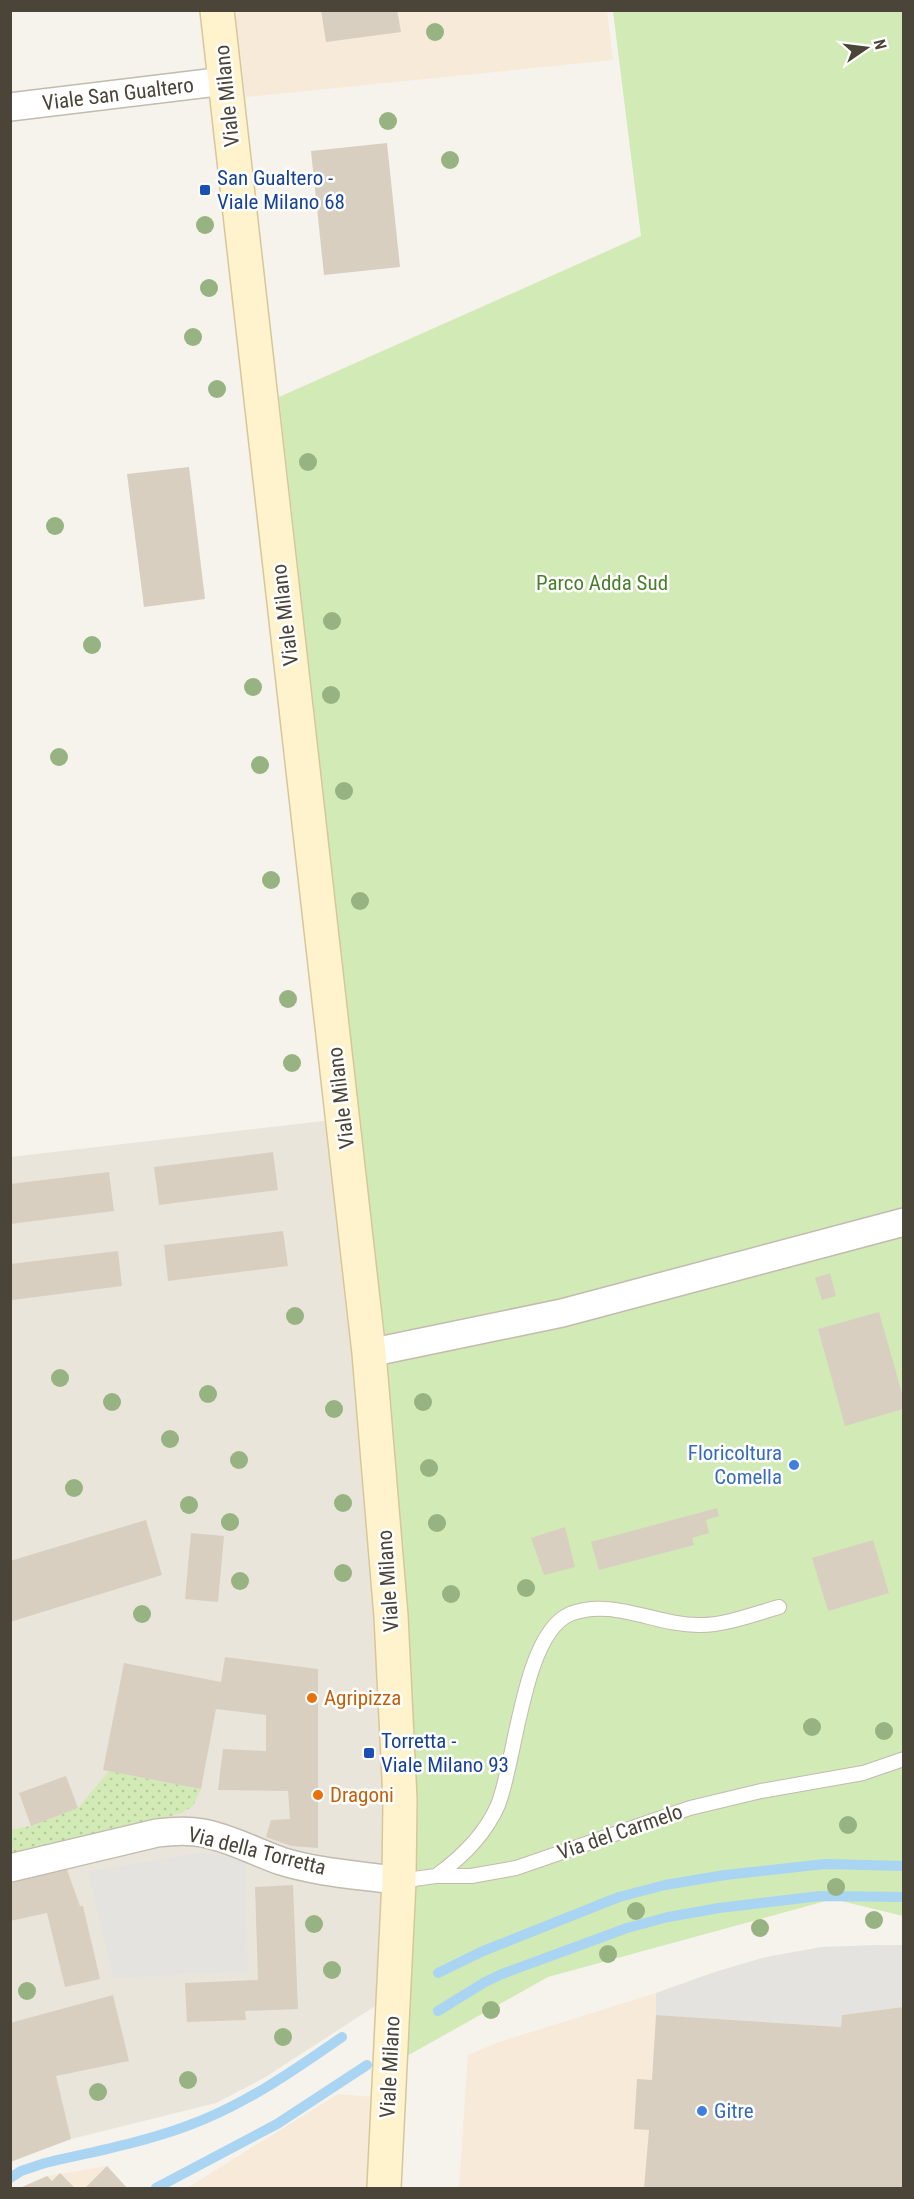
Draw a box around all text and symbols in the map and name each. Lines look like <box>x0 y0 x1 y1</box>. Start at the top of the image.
north arrow <box>836 18 896 78</box>
text: N <box>870 37 890 52</box>
street label: Viale Milano <box>210 44 244 148</box>
street label: Viale San Gualtero <box>41 73 195 115</box>
place label: San Gualtero - Viale Milano 68 <box>217 166 345 214</box>
marker: San Gualtero - Viale Milano 68 <box>198 183 212 197</box>
street label: Viale Milano <box>267 563 303 667</box>
park label: Parco Adda Sud <box>536 571 668 595</box>
street label: Viale Milano <box>323 1046 359 1150</box>
place label: Floricoltura Comella <box>688 1441 782 1489</box>
marker: Floricoltura Comella <box>787 1458 801 1472</box>
street label: Viale Milano <box>372 1529 404 1633</box>
place label: Agripizza <box>324 1686 401 1710</box>
marker: Agripizza <box>305 1691 319 1705</box>
place label: Torretta - Viale Milano 93 <box>381 1729 509 1777</box>
marker: Torretta - Viale Milano 93 <box>362 1746 376 1760</box>
place label: Dragoni <box>330 1783 394 1807</box>
marker: Dragoni <box>311 1788 325 1802</box>
street label: Via del Carmelo <box>554 1799 686 1865</box>
street label: Via della Torretta <box>186 1822 328 1880</box>
street label: Viale Milano <box>375 2015 405 2119</box>
place label: Gitre <box>714 2099 754 2123</box>
marker: Gitre <box>695 2104 709 2118</box>

